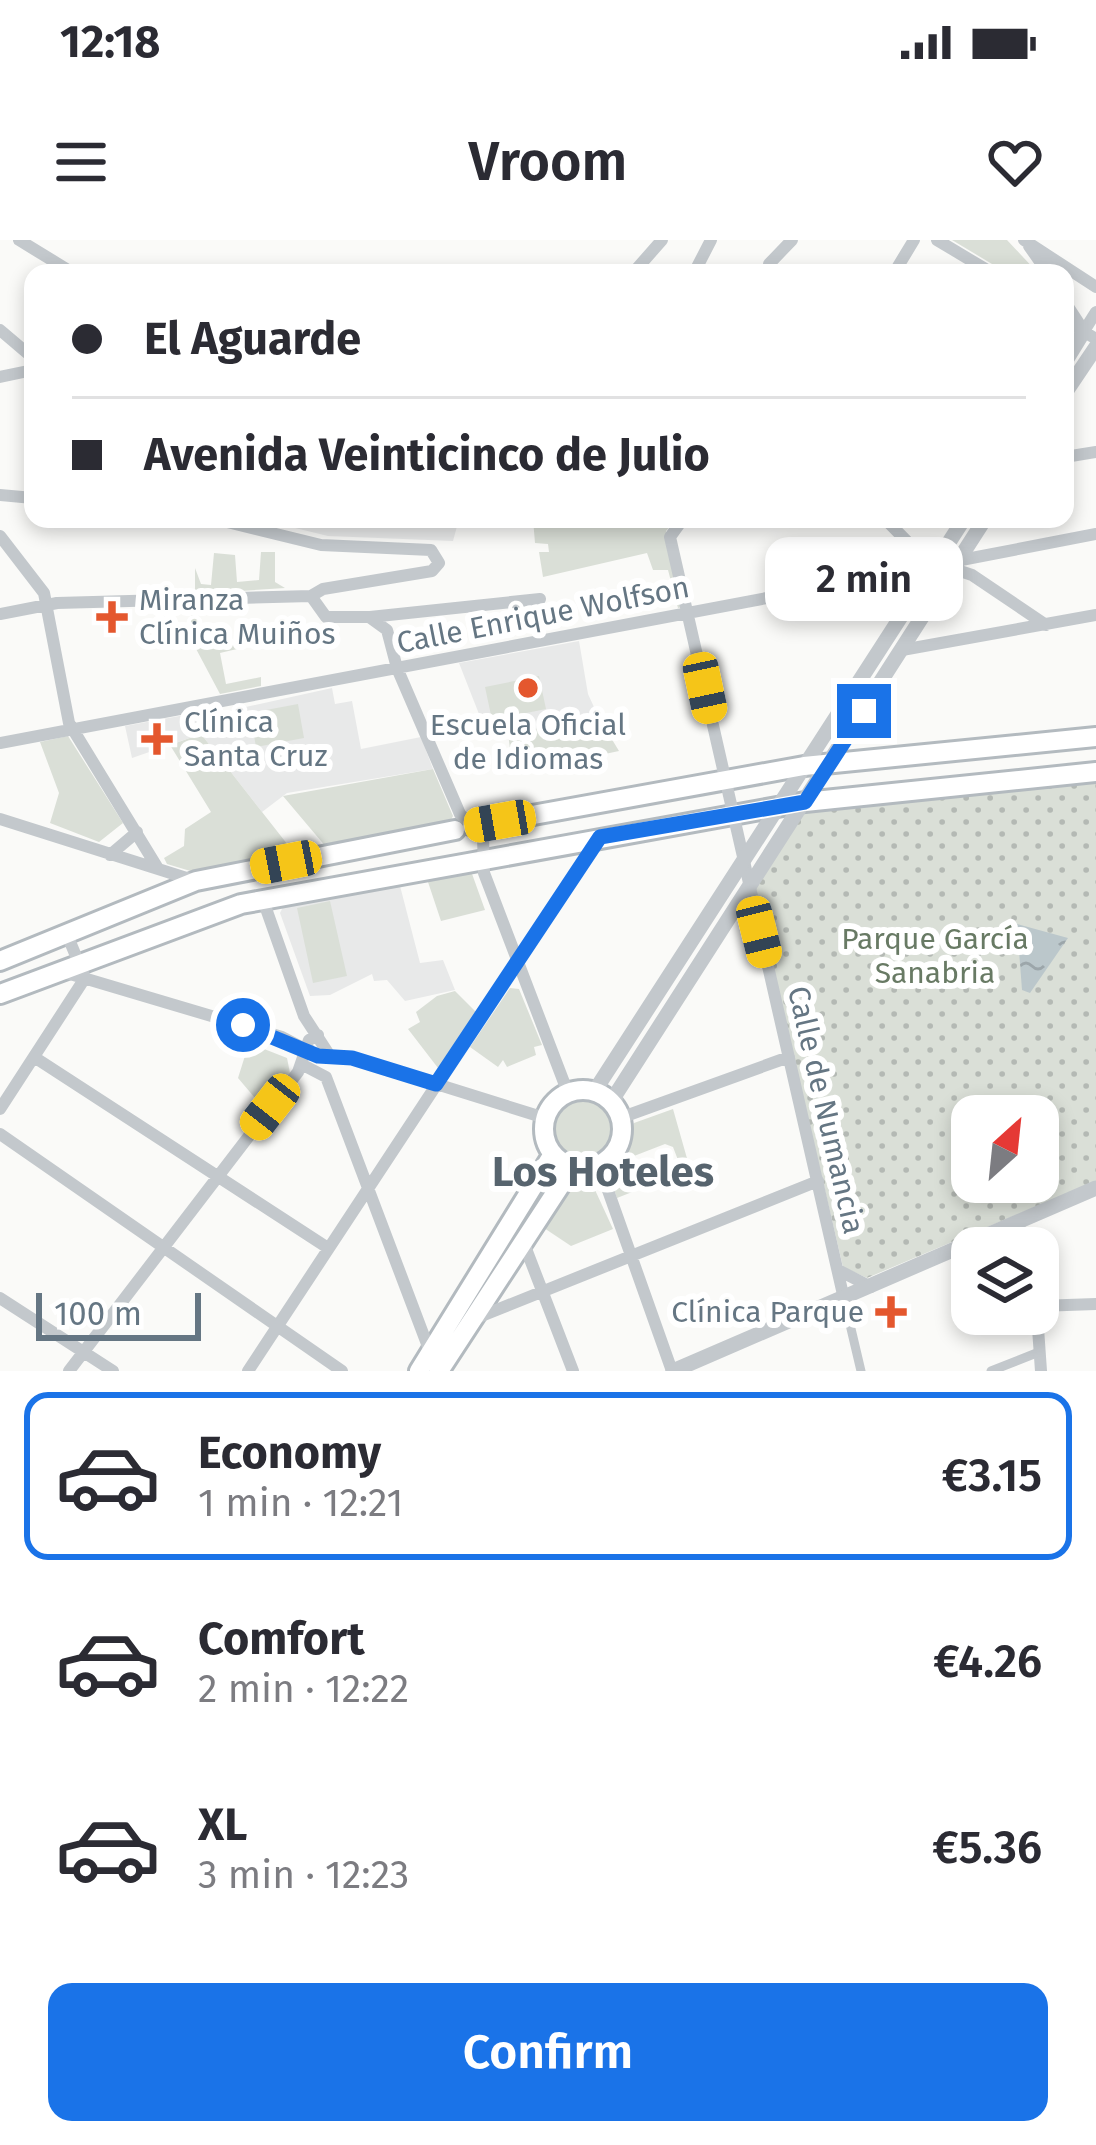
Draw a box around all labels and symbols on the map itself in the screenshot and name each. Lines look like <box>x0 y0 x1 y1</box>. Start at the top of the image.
callout: 2 min <box>765 537 963 621</box>
street label: Calle Enrique Wolfson <box>394 569 692 661</box>
place label: Miranza Clínica Muiños <box>139 582 335 652</box>
marker: Miranza Clínica Muiños <box>96 601 128 633</box>
car <box>680 649 730 727</box>
marker: Escuela Oficial de Idiomas <box>515 675 541 701</box>
route end <box>837 684 891 738</box>
place label: Clínica Santa Cruz <box>184 704 328 774</box>
place label: Escuela Oficial de Idiomas <box>430 707 626 777</box>
marker: Clínica Santa Cruz <box>141 723 173 755</box>
car <box>461 797 539 845</box>
car <box>247 837 325 887</box>
car <box>733 893 785 971</box>
park label: Parque García Sanabria <box>841 921 1029 991</box>
street label: Calle de Numancia <box>780 983 872 1237</box>
route start <box>216 998 270 1052</box>
car <box>234 1068 306 1146</box>
north arrow <box>951 1095 1059 1203</box>
district label: Los Hoteles <box>492 1147 714 1197</box>
scale bar <box>36 1287 201 1340</box>
place label: Clínica Parque <box>671 1294 864 1330</box>
marker: Clínica Parque <box>875 1296 907 1328</box>

